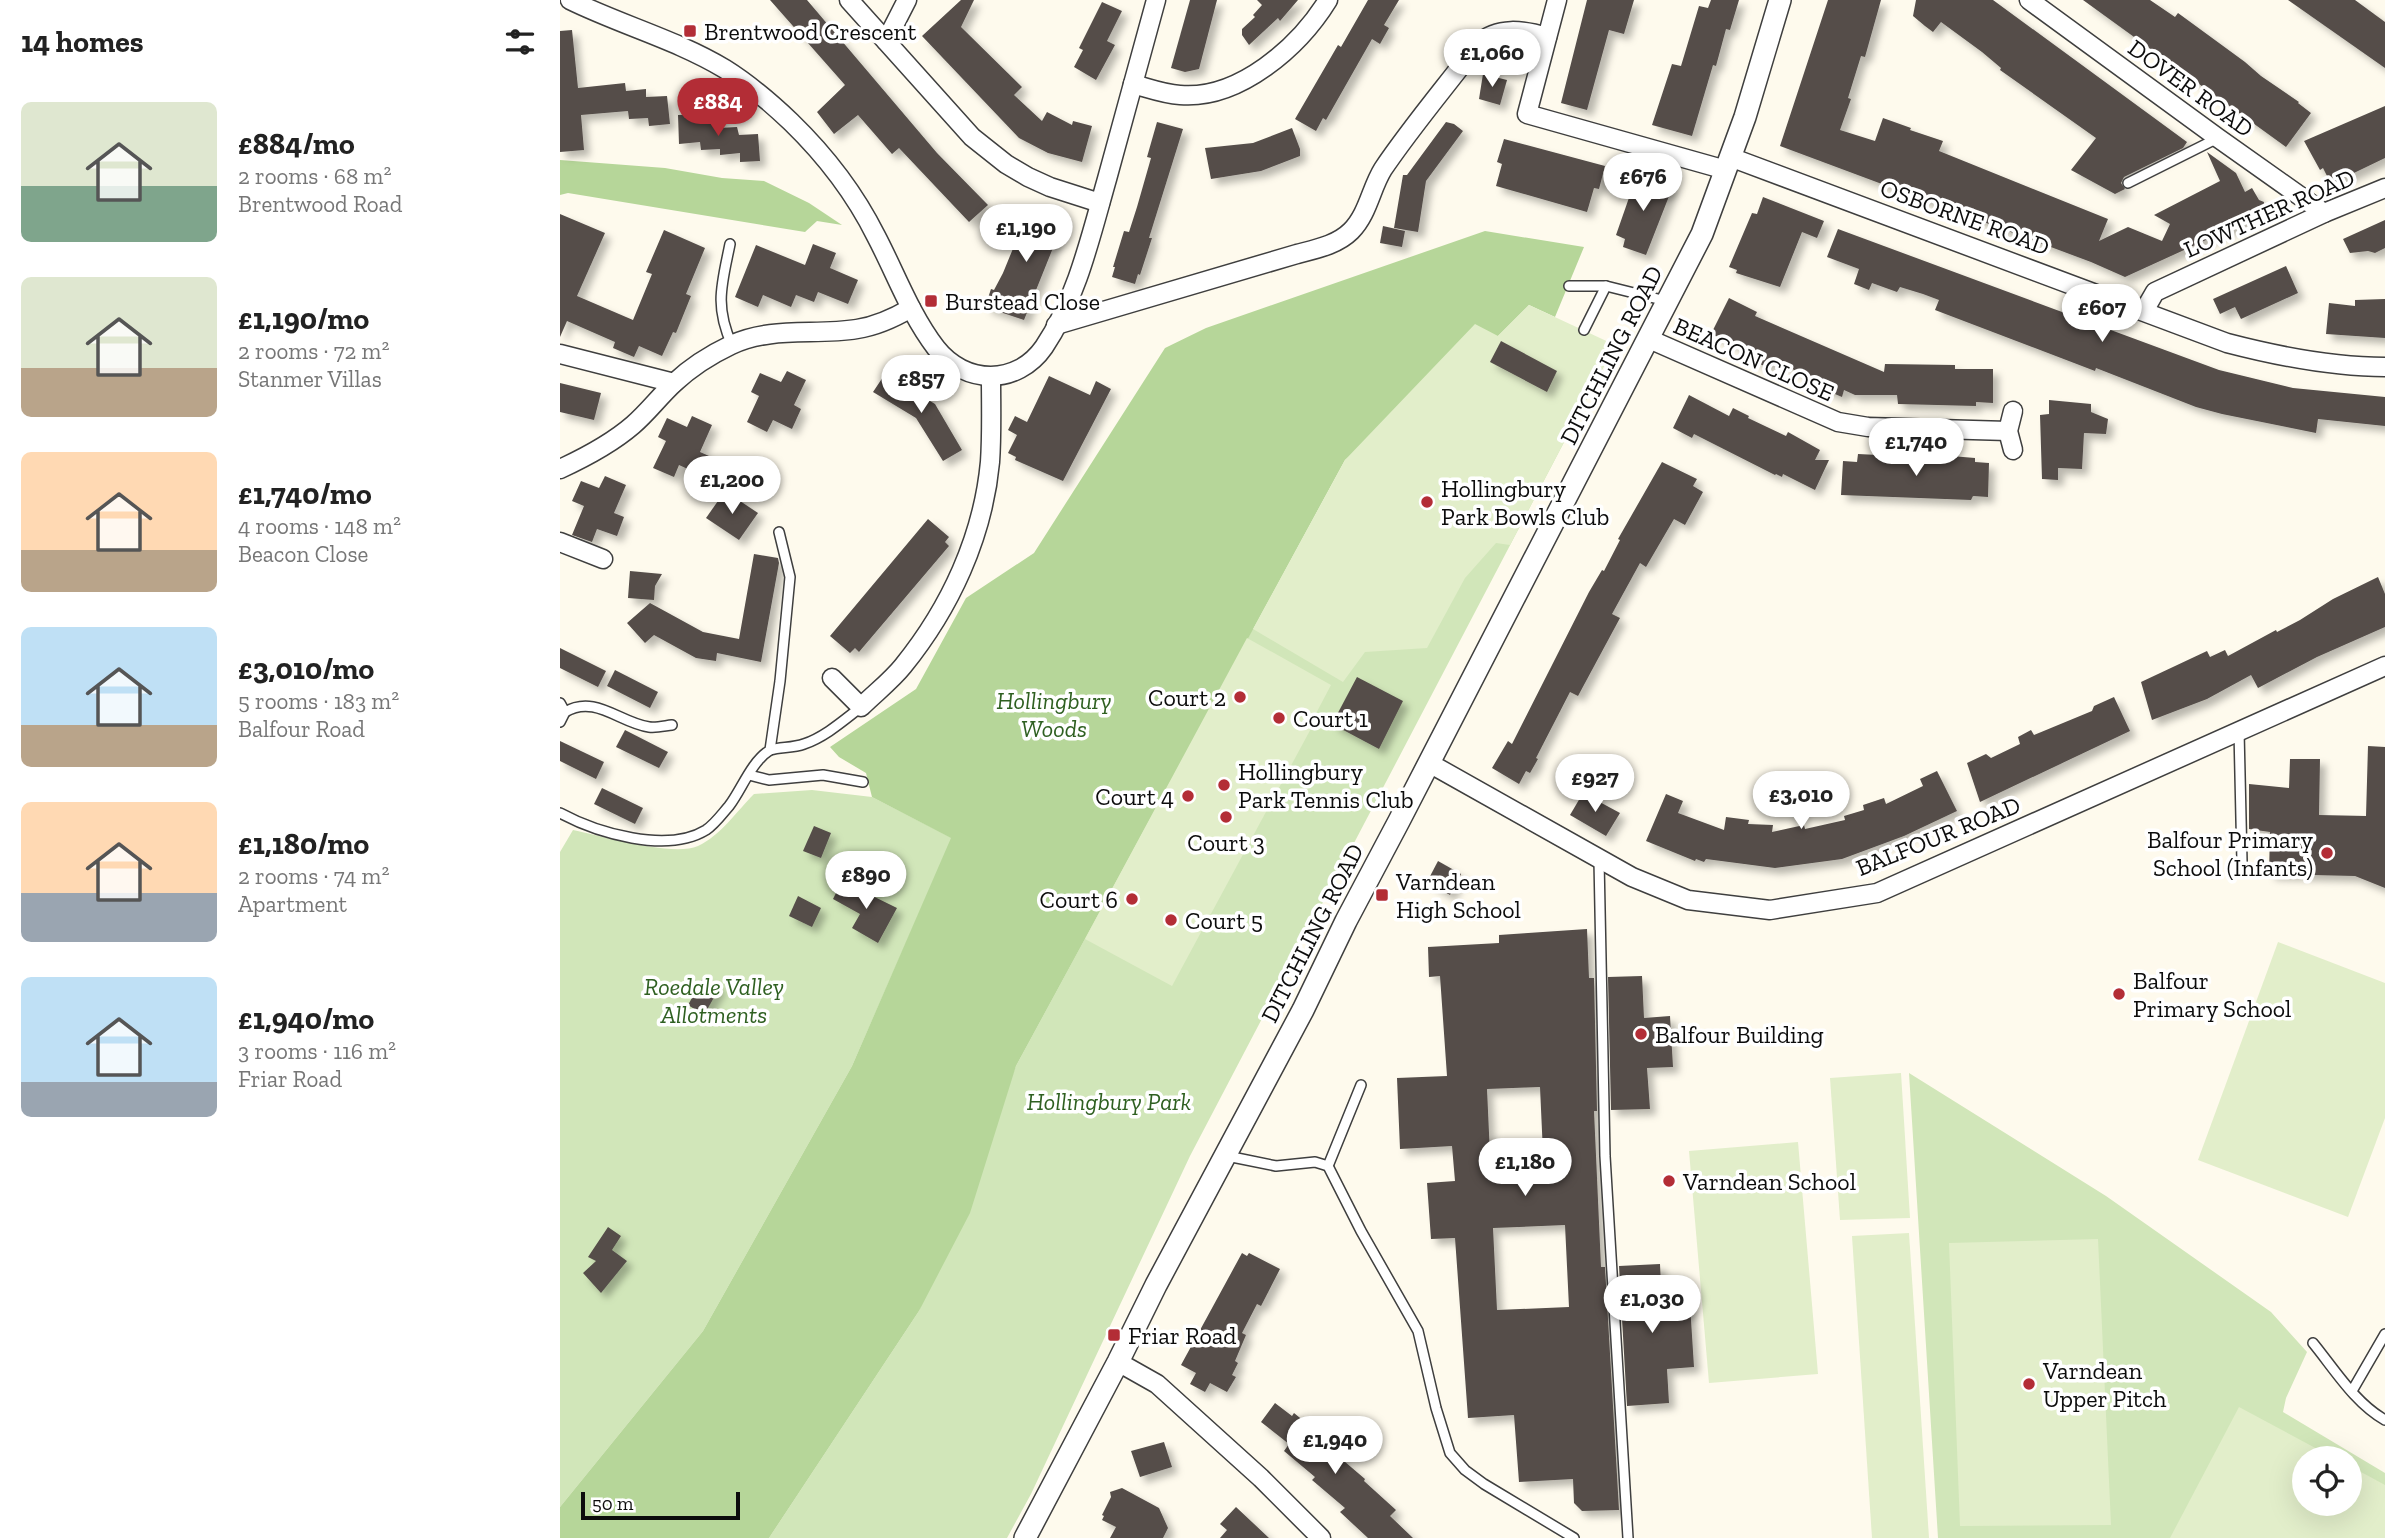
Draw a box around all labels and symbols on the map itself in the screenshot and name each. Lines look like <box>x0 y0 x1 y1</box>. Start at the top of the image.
place label: Brentwood Crescent <box>704 17 916 46</box>
marker: Brentwood Crescent <box>682 23 698 39</box>
pin: £1,060 <box>1435 29 1549 89</box>
street label: DOVER ROAD <box>2123 33 2259 143</box>
pin: £884 <box>677 78 759 138</box>
pin: £676 <box>1602 154 1684 213</box>
street label: LOWTHER ROAD <box>2179 162 2359 264</box>
street label: OSBORNE ROAD <box>1876 173 2054 261</box>
pin: £1,190 <box>969 204 1083 264</box>
street label: DITCHLING ROAD <box>1553 261 1669 449</box>
pin: £607 <box>2061 284 2143 344</box>
place label: Burstead Close <box>945 287 1100 316</box>
marker: Burstead Close <box>923 293 939 309</box>
street label: BEACON CLOSE <box>1669 311 1839 407</box>
pin: £857 <box>880 356 962 415</box>
pin: £1,740 <box>1859 419 1973 478</box>
pin: £1,200 <box>675 456 789 516</box>
place label: Hollingbury Park Bowls Club <box>1441 474 1609 531</box>
marker: Hollingbury Park Bowls Club <box>1419 494 1435 510</box>
place label: Court 2 <box>1148 683 1226 712</box>
park label: Hollingbury Woods <box>996 686 1112 743</box>
marker: Court 2 <box>1232 689 1248 705</box>
place label: Court 1 <box>1293 704 1368 733</box>
marker: Court 1 <box>1271 710 1287 726</box>
pin: £927 <box>1554 754 1636 814</box>
place label: Hollingbury Park Tennis Club <box>1238 757 1414 814</box>
pin: £3,010 <box>1744 772 1858 831</box>
marker: Hollingbury Park Tennis Club <box>1216 777 1232 793</box>
place label: Court 4 <box>1095 782 1174 811</box>
marker: Court 4 <box>1180 788 1196 804</box>
street label: BALFOUR ROAD <box>1852 790 2024 882</box>
marker: Court 3 <box>1218 809 1234 825</box>
place label: Balfour Primary School (Infants) <box>2147 825 2314 882</box>
place label: Court 3 <box>1187 828 1265 857</box>
street label: DITCHLING ROAD <box>1254 839 1370 1027</box>
marker: Balfour Primary School (Infants) <box>2319 845 2335 861</box>
pin: £890 <box>825 852 907 911</box>
place label: Varndean High School <box>1395 867 1521 924</box>
place label: Court 6 <box>1040 885 1118 914</box>
marker: Varndean High School <box>1374 887 1390 903</box>
marker: Court 6 <box>1124 891 1140 907</box>
place label: Court 5 <box>1185 906 1263 935</box>
marker: Court 5 <box>1163 912 1179 928</box>
place label: Balfour Primary School <box>2133 966 2291 1023</box>
park label: Roedale Valley Allotments <box>644 972 784 1029</box>
marker: Balfour Primary School <box>2111 986 2127 1002</box>
place label: Balfour Building <box>1655 1020 1824 1049</box>
marker: Balfour Building <box>1633 1026 1649 1042</box>
park label: Hollingbury Park <box>1027 1087 1192 1116</box>
pin: £1,180 <box>1468 1138 1582 1198</box>
place label: Varndean School <box>1682 1167 1856 1196</box>
marker: Varndean School <box>1661 1173 1677 1189</box>
pin: £1,030 <box>1595 1276 1709 1335</box>
place label: Friar Road <box>1128 1321 1237 1350</box>
marker: Friar Road <box>1106 1327 1122 1343</box>
place label: Varndean Upper Pitch <box>2042 1356 2167 1413</box>
marker: Varndean Upper Pitch <box>2021 1376 2037 1392</box>
pin: £1,940 <box>1278 1416 1392 1476</box>
scale bar <box>581 1489 740 1521</box>

